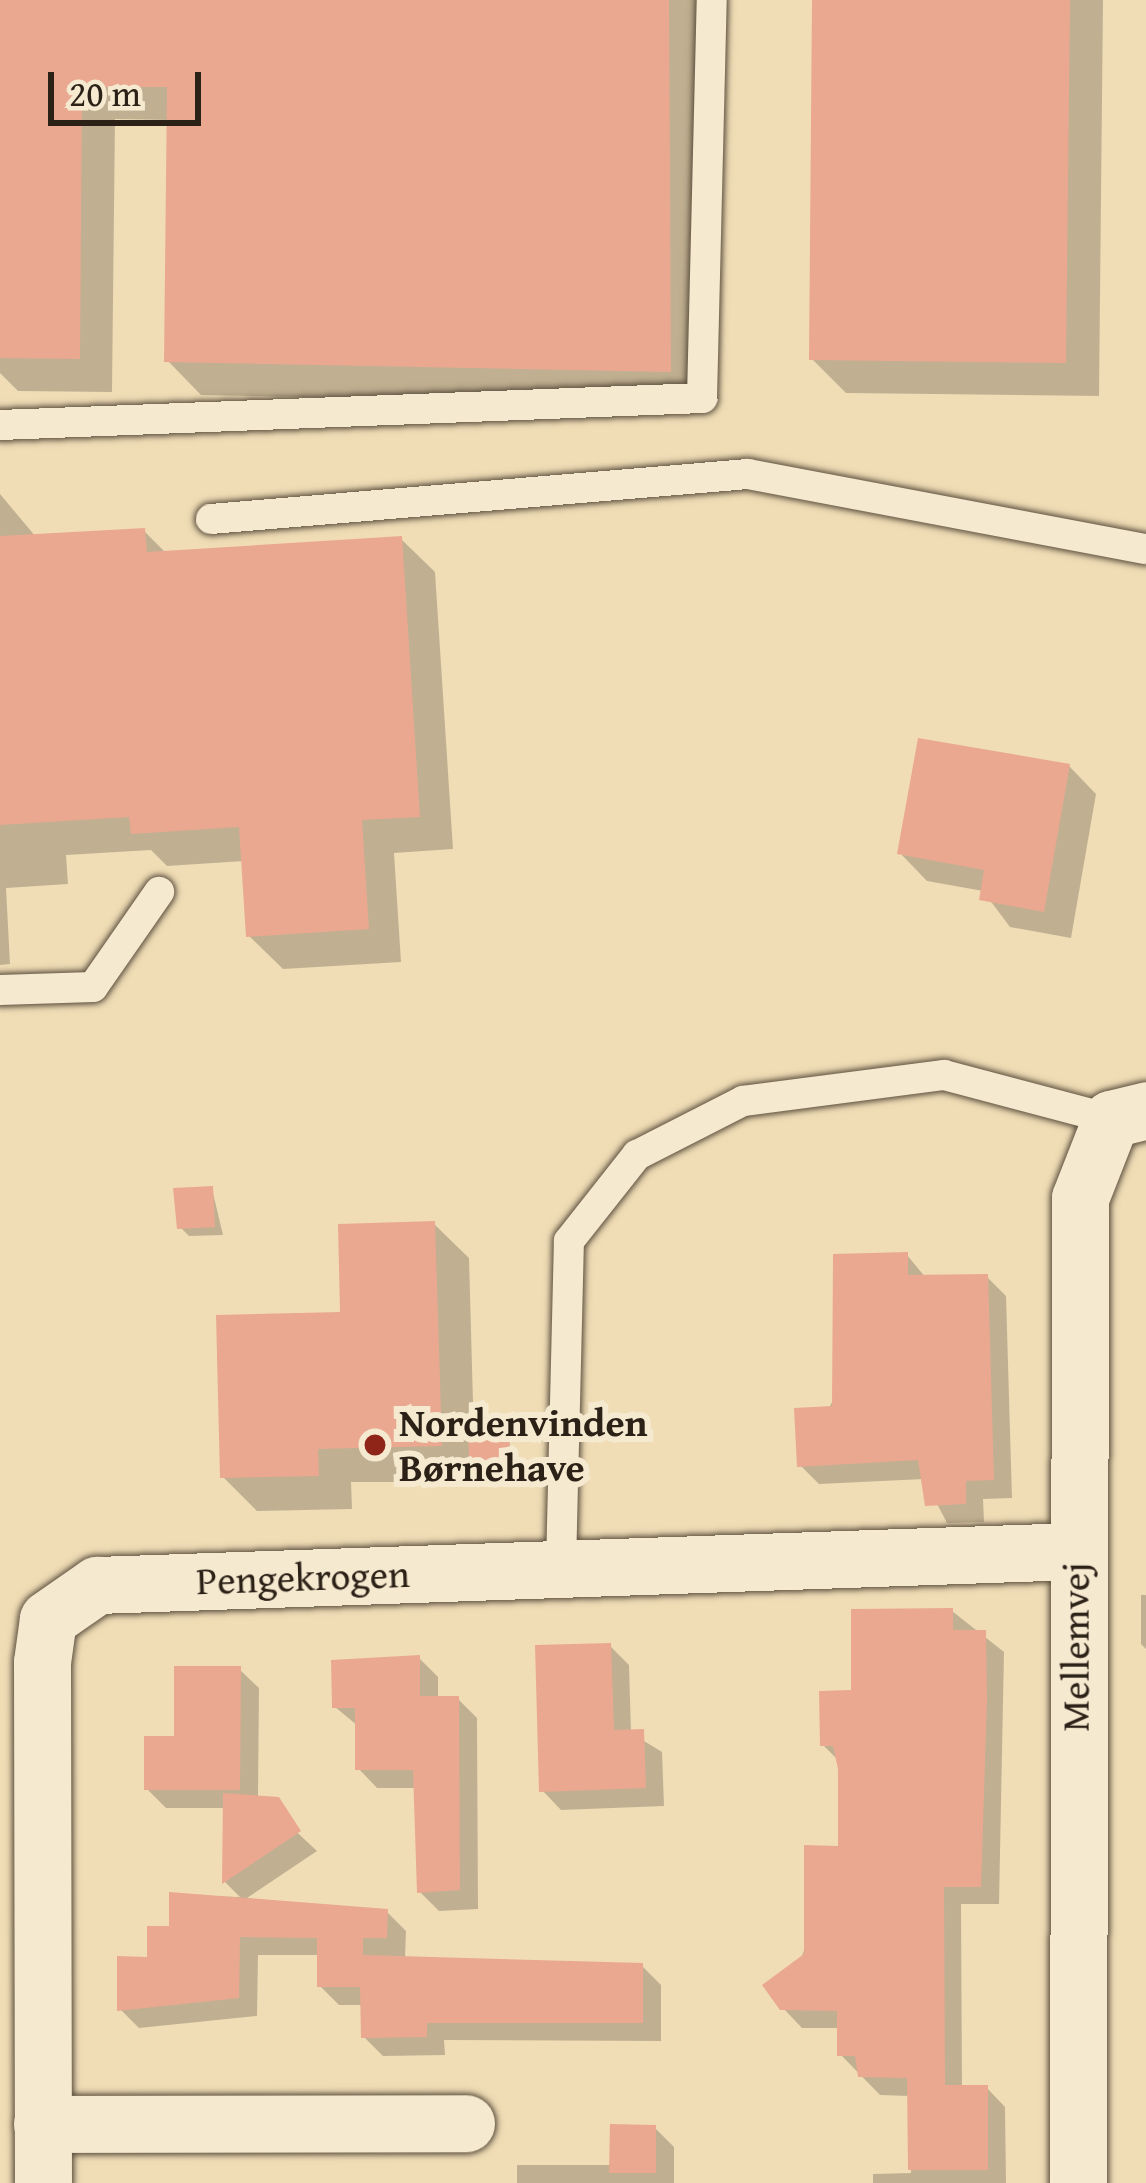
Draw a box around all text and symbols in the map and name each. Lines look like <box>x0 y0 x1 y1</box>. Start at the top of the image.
scale bar <box>54 48 207 122</box>
text: 20 m <box>69 66 141 119</box>
place label: Nordenvinden Børnehave <box>399 1400 648 1491</box>
marker: Nordenvinden Børnehave <box>362 1432 388 1458</box>
street label: Pengekrogen <box>195 1550 411 1604</box>
street label: Mellemvej <box>1052 1562 1098 1732</box>

